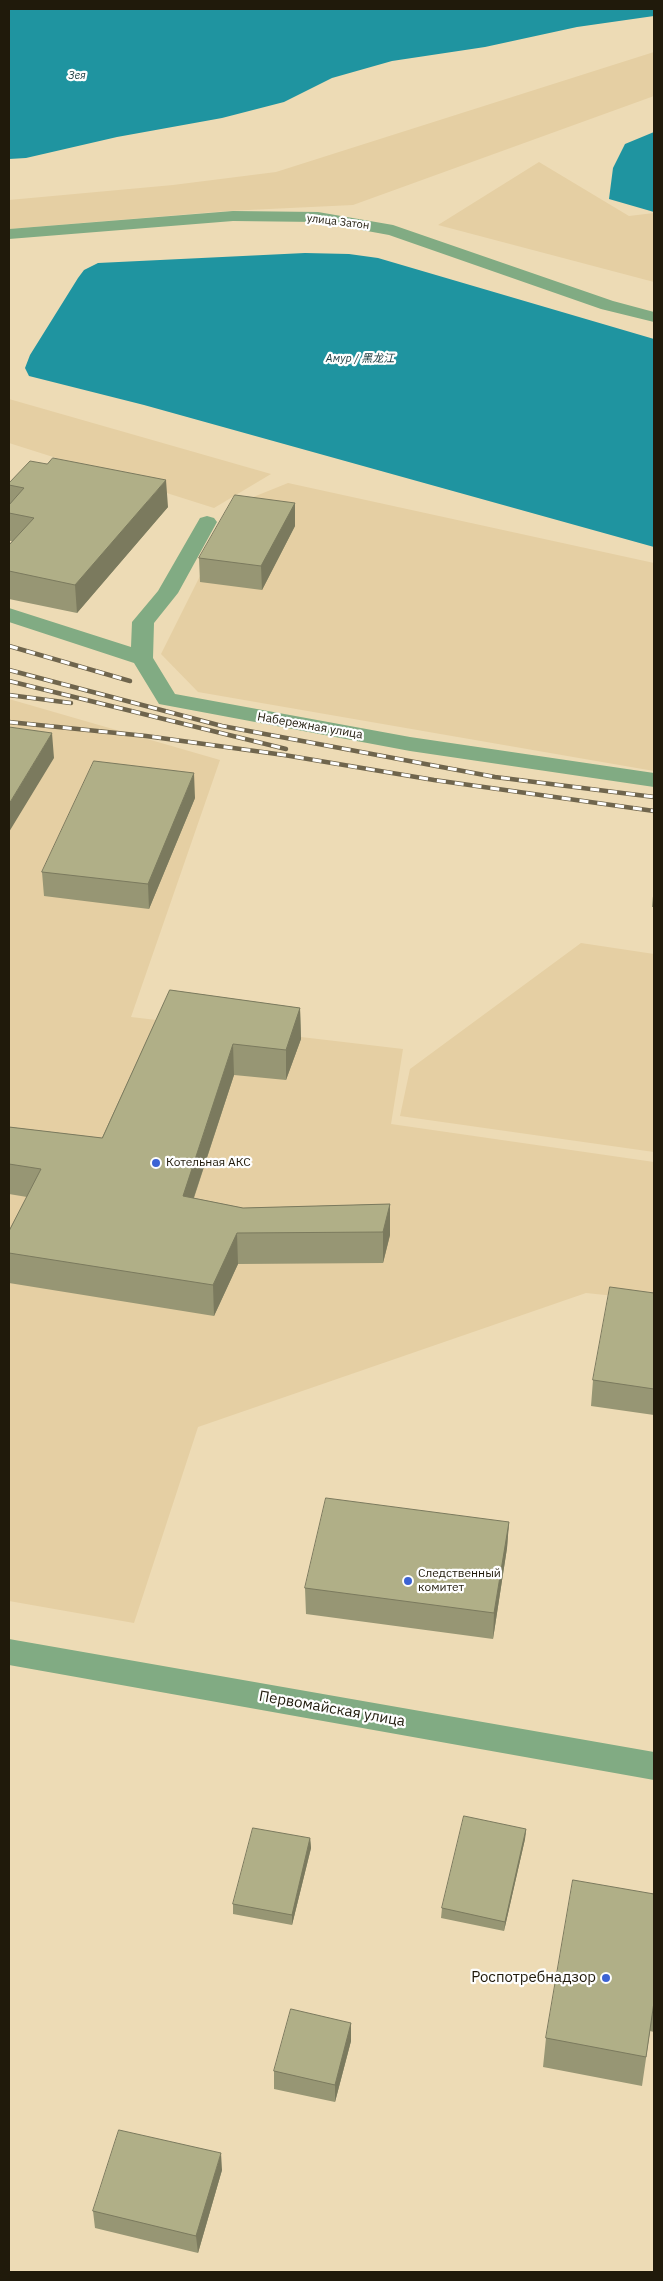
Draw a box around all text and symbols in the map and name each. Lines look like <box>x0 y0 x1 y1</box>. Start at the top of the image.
water label: Зея <box>68 69 86 83</box>
street label: улица Затон <box>306 212 370 232</box>
water label: Амур / 黑龙江 <box>326 352 394 366</box>
street label: Набережная улица <box>256 710 364 742</box>
place label: Котельная АКС <box>166 1156 251 1170</box>
marker: Котельная АКС <box>150 1157 162 1169</box>
place label: Следственный комитет <box>418 1567 501 1595</box>
marker: Следственный комитет <box>402 1575 414 1587</box>
street label: Первомайская улица <box>257 1687 407 1731</box>
place label: Роспотребнадзор <box>471 1969 596 1987</box>
marker: Роспотребнадзор <box>600 1972 612 1984</box>

